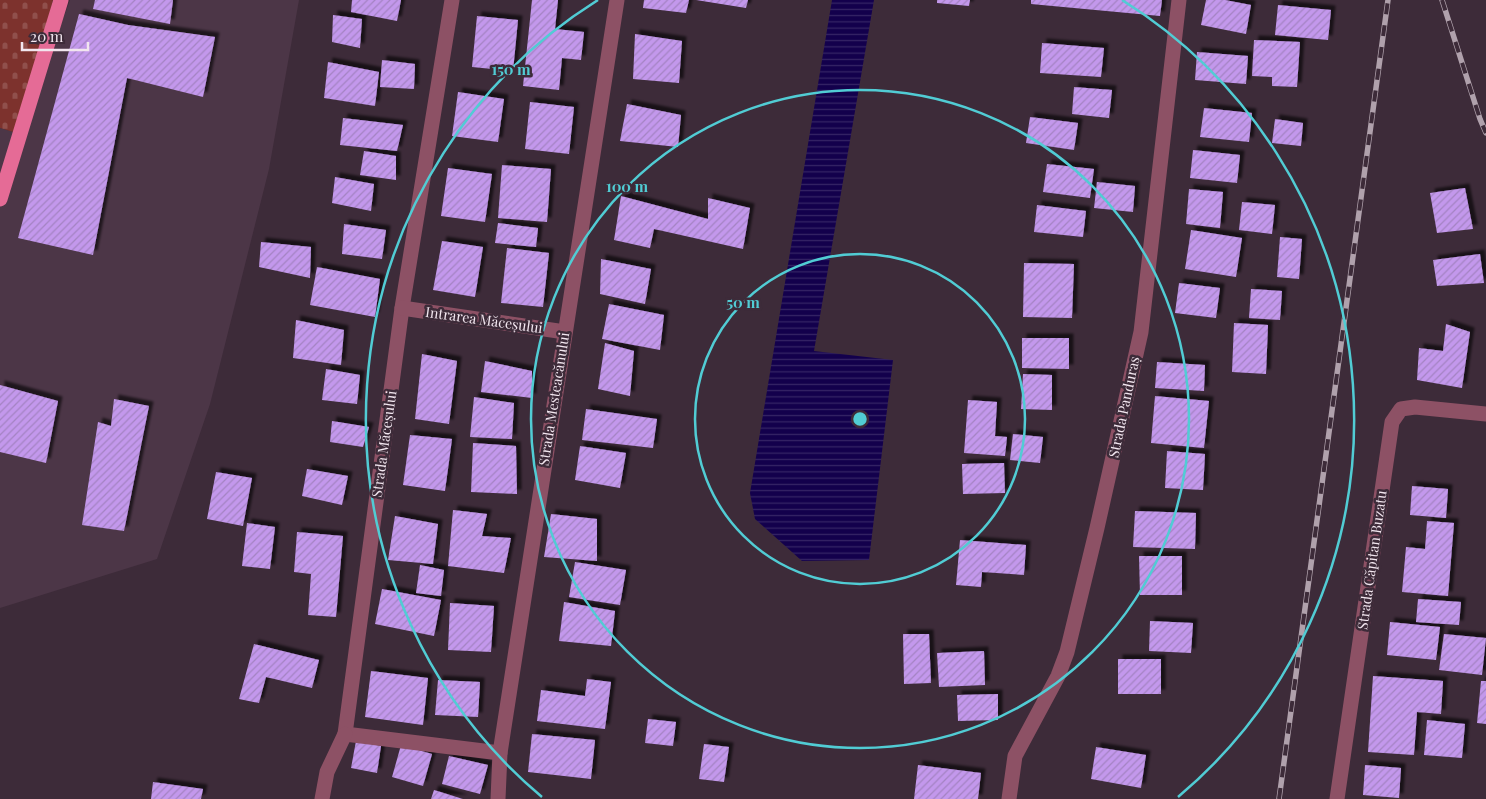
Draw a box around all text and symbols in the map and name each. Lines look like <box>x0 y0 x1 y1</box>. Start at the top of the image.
scale bar <box>22 20 89 52</box>
text: 20 m <box>30 26 64 46</box>
text: 150 m <box>491 59 531 79</box>
text: 100 m <box>606 176 649 196</box>
text: 50 m <box>726 292 760 312</box>
street label: Intrarea Măceșului <box>424 302 544 337</box>
street label: Strada Mesteacănului <box>534 331 573 467</box>
street label: Strada Panduraș <box>1103 354 1144 459</box>
street label: Strada Măceșului <box>367 389 400 499</box>
centre of rings <box>851 410 869 428</box>
street label: Strada Căpitan Buzatu <box>1352 489 1391 631</box>

